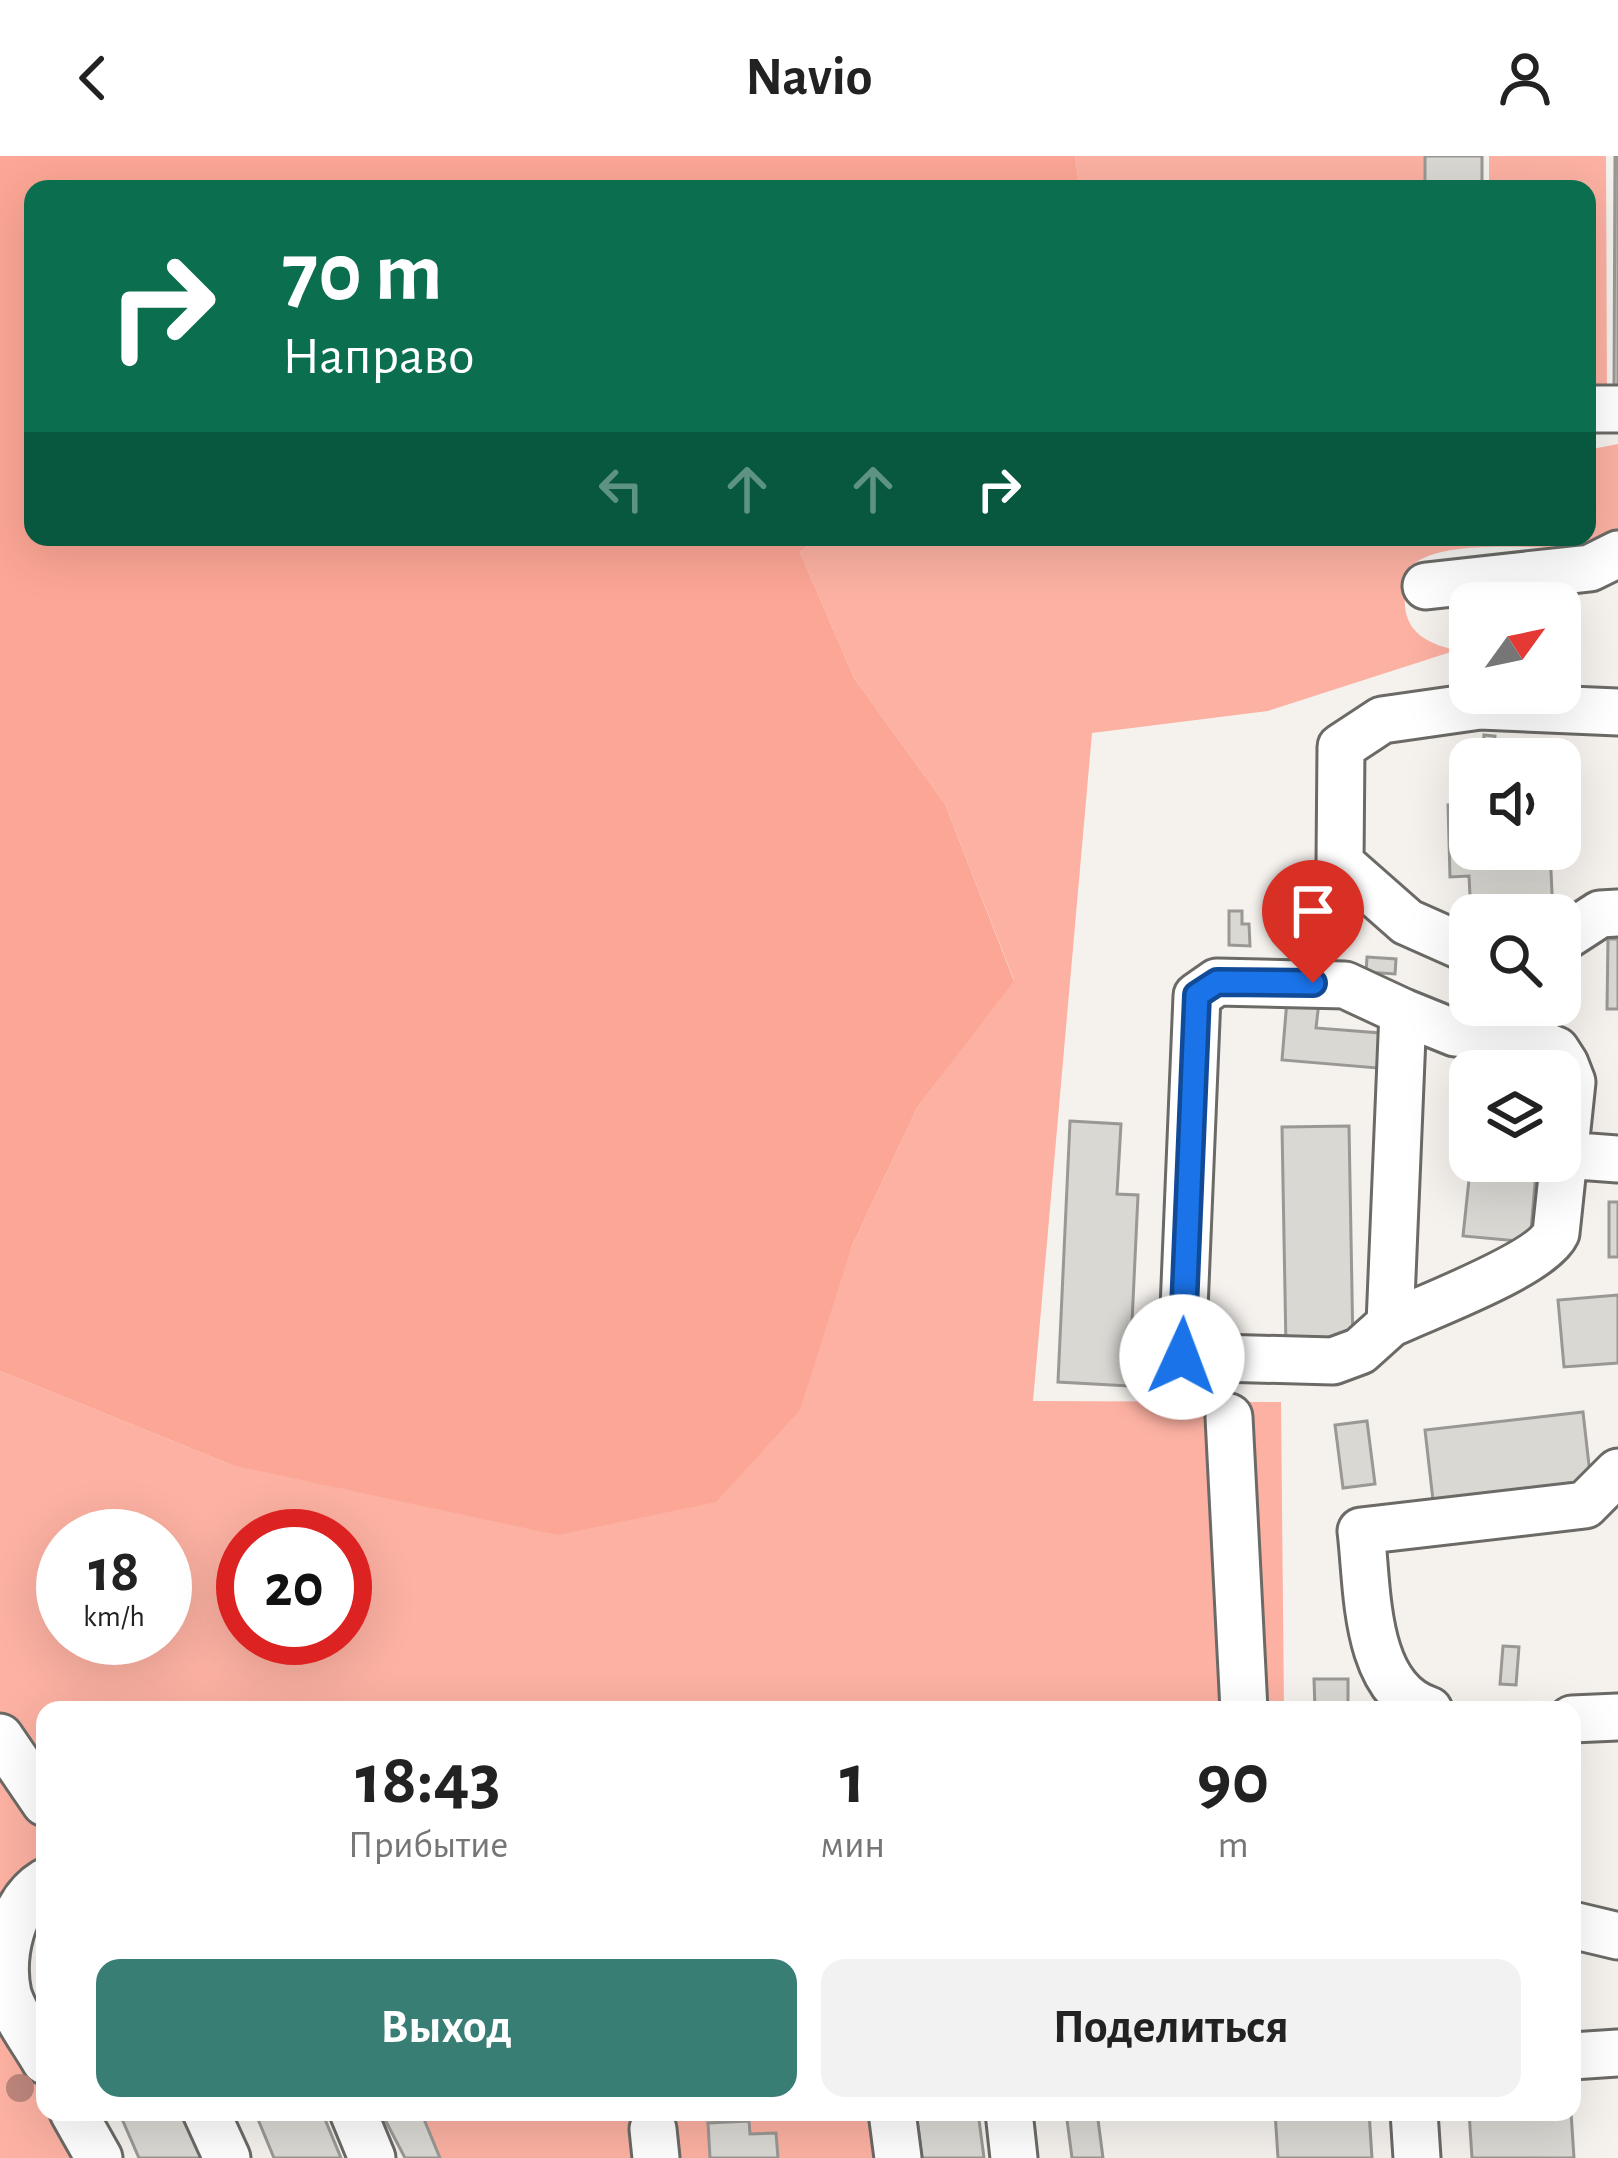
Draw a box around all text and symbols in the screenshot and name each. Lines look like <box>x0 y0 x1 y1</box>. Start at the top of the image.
icon: back <box>60 45 126 111</box>
icon: person <box>1492 45 1558 111</box>
text: Navio <box>745 51 873 105</box>
icon: right <box>84 228 240 384</box>
text: 70 m <box>282 232 443 316</box>
text: Направо <box>282 330 474 384</box>
icon: left <box>588 456 654 522</box>
icon: ahead <box>714 456 780 522</box>
icon: ahead <box>840 456 906 522</box>
icon: right <box>966 456 1032 522</box>
north arrow <box>1449 582 1581 714</box>
map controls <box>1449 582 1581 1182</box>
button: sound <box>1449 738 1581 870</box>
pin <box>1262 860 1364 983</box>
icon: arrive <box>1280 878 1346 944</box>
button: search <box>1449 894 1581 1026</box>
button: layers <box>1449 1050 1581 1182</box>
position arrow <box>1119 1294 1245 1420</box>
speed limit sign: 20 <box>216 1509 372 1665</box>
text: 18 <box>88 1542 140 1602</box>
text: km/h <box>83 1602 145 1632</box>
text: 18:43 <box>356 1744 501 1816</box>
text: 1 <box>840 1744 866 1816</box>
text: 90 <box>1197 1744 1269 1816</box>
text: Прибытие <box>348 1826 508 1865</box>
text: мин <box>820 1826 885 1865</box>
text: m <box>1217 1826 1249 1865</box>
button: Выход <box>96 1959 797 2097</box>
button: Поделиться <box>821 1959 1521 2097</box>

